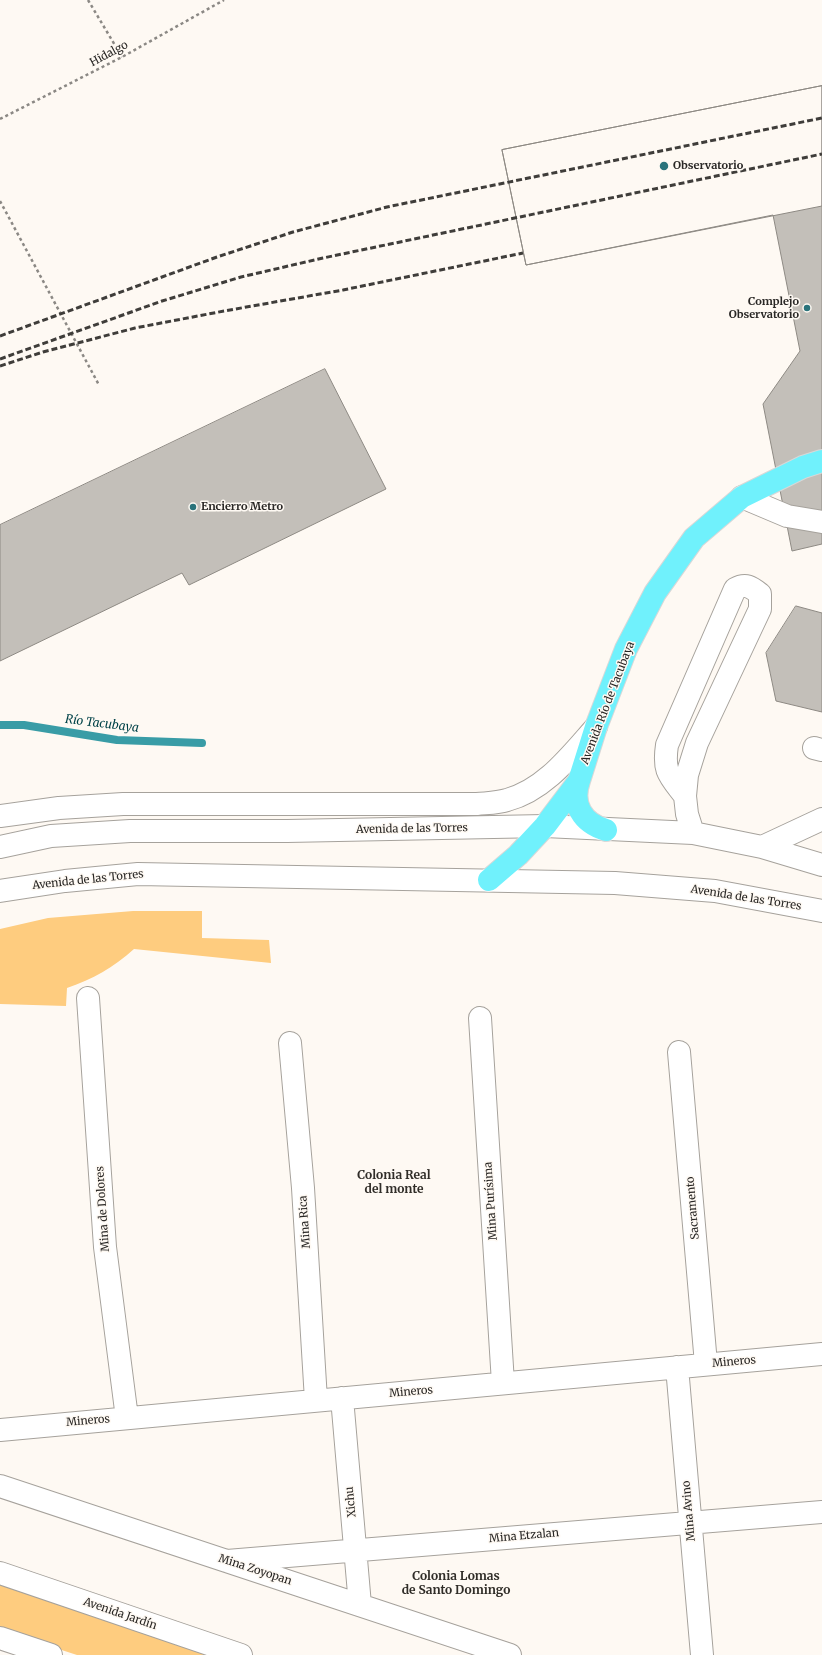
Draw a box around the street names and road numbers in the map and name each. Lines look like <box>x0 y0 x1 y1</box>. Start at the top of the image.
street label: Hidalgo <box>88 38 130 70</box>
street label: Avenida Río de Tacubaya <box>578 640 638 766</box>
street label: Avenida de las Torres <box>356 821 468 837</box>
street label: Avenida de las Torres <box>32 868 144 892</box>
street label: Avenida de las Torres <box>690 883 802 913</box>
street label: Mina Purísima <box>482 1161 500 1241</box>
street label: Mina de Dolores <box>93 1166 113 1252</box>
street label: Sacramento <box>684 1176 702 1240</box>
street label: Mina Rica <box>297 1195 313 1249</box>
street label: Mineros <box>712 1354 756 1370</box>
street label: Mineros <box>389 1384 433 1400</box>
street label: Mineros <box>66 1413 110 1429</box>
street label: Mina Avino <box>680 1480 698 1542</box>
street label: Xichu <box>343 1486 359 1518</box>
street label: Mina Etzalan <box>488 1526 560 1546</box>
street label: Mina Zoyopan <box>217 1552 293 1588</box>
street label: Avenida Jardín <box>82 1595 158 1633</box>

